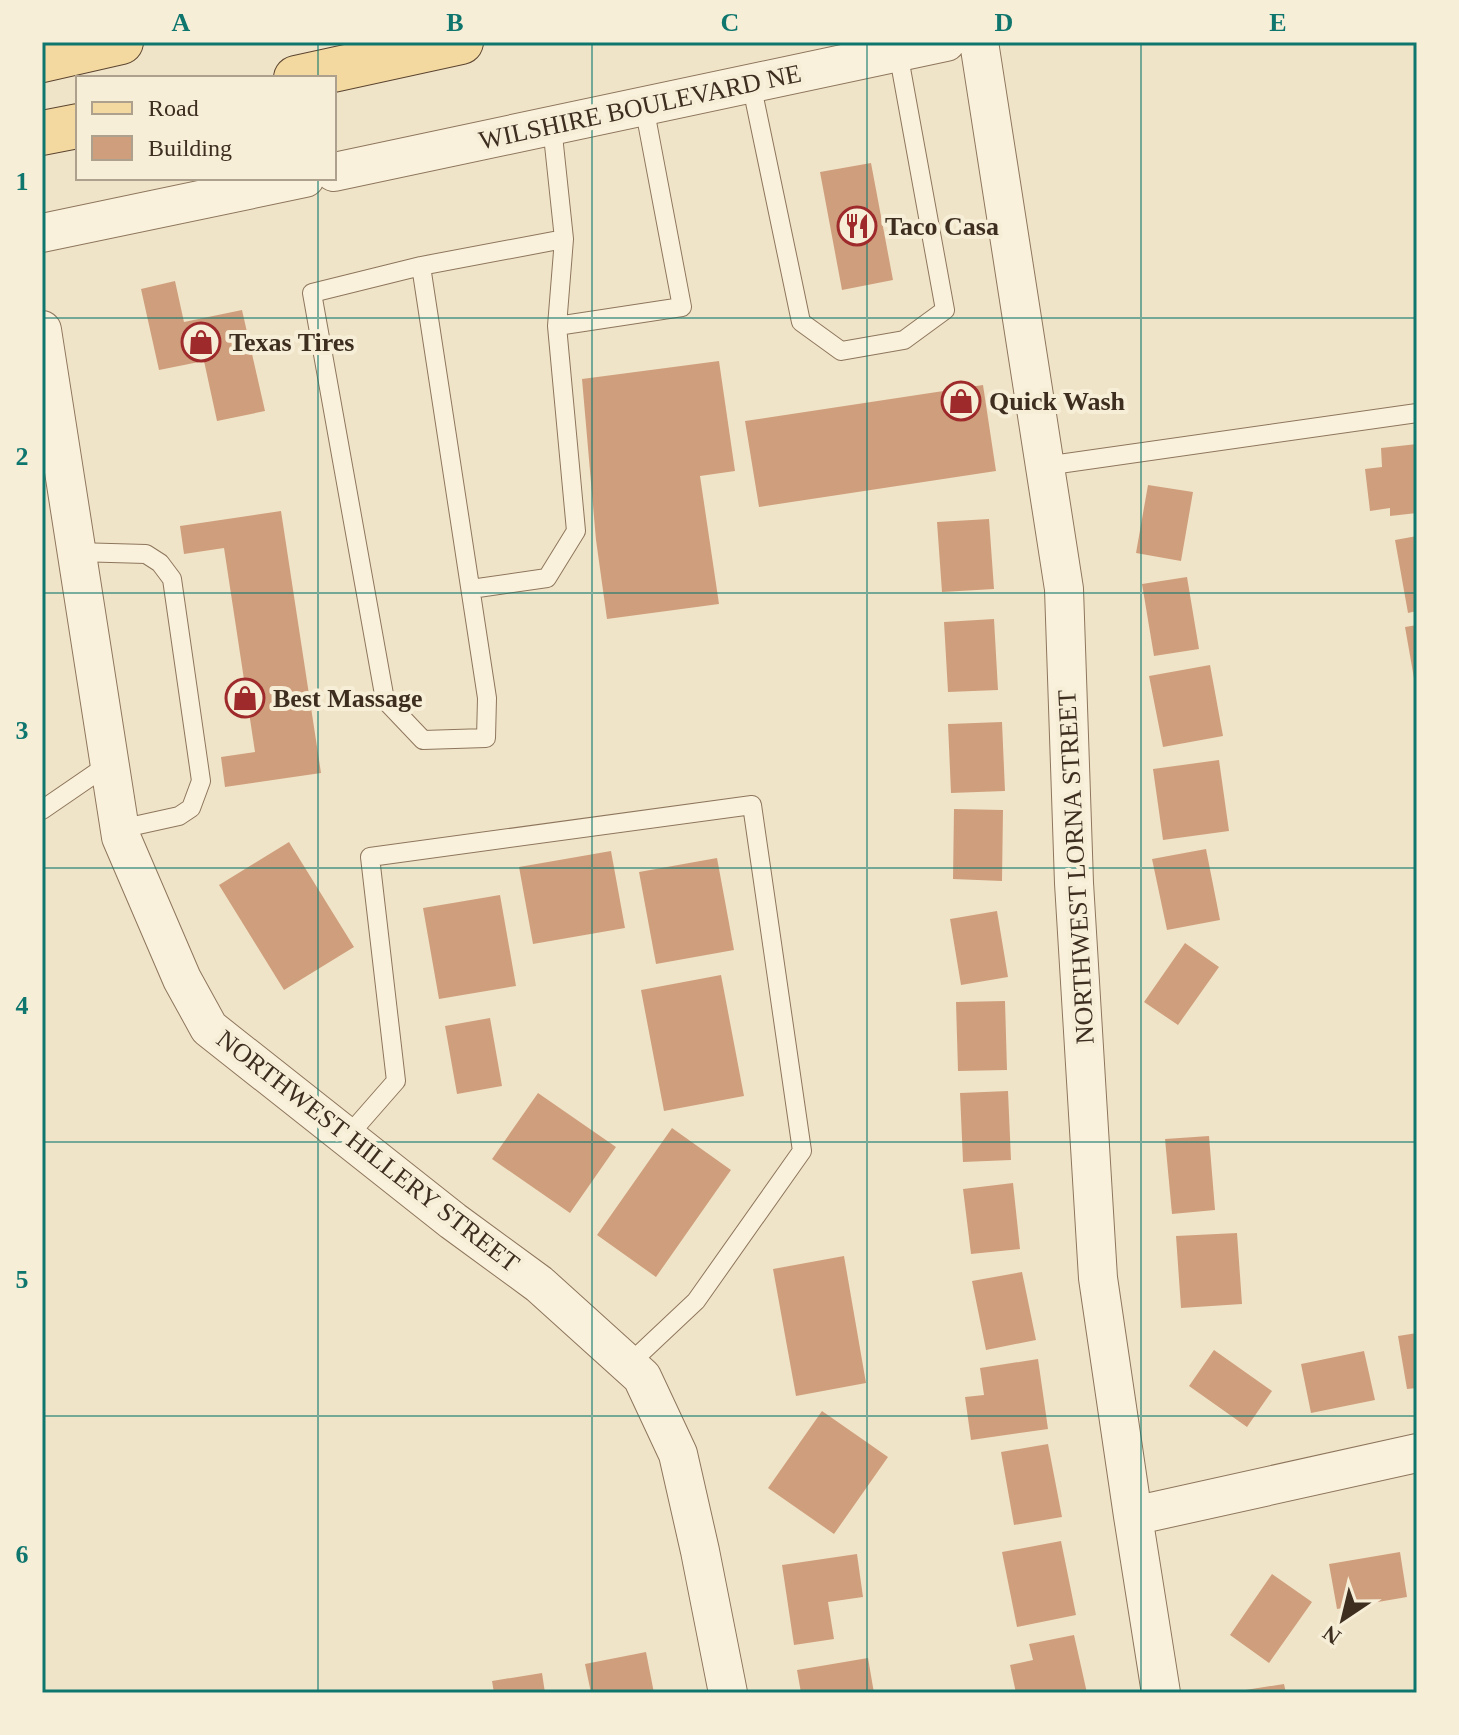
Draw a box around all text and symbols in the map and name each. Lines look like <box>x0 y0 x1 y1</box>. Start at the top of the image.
text: A <box>172 8 191 37</box>
text: B <box>446 8 464 37</box>
text: C <box>721 8 739 37</box>
text: D <box>995 8 1013 37</box>
text: E <box>1269 8 1287 37</box>
street label: WILSHIRE BOULEVARD NE <box>476 59 804 155</box>
legend <box>76 76 336 180</box>
text: Road <box>148 95 199 121</box>
text: Building <box>148 135 232 161</box>
text: 1 <box>16 167 29 196</box>
restaurant icon: Taco Casa <box>836 205 878 247</box>
place label: Taco Casa <box>885 212 999 241</box>
shop icon: Texas Tires <box>180 321 222 363</box>
place label: Texas Tires <box>229 328 354 357</box>
shop icon: Quick Wash <box>940 380 982 422</box>
place label: Quick Wash <box>989 387 1126 416</box>
text: 2 <box>16 442 29 471</box>
shop icon: Best Massage <box>224 677 266 719</box>
place label: Best Massage <box>273 684 422 713</box>
street label: NORTHWEST LORNA STREET <box>1052 689 1100 1045</box>
text: 3 <box>16 716 29 745</box>
text: 4 <box>16 991 29 1020</box>
street label: NORTHWEST HILLERY STREET <box>211 1024 525 1278</box>
text: 5 <box>16 1265 29 1294</box>
text: 6 <box>16 1540 29 1569</box>
north arrow <box>1303 1579 1383 1659</box>
text: N <box>1318 1620 1345 1650</box>

